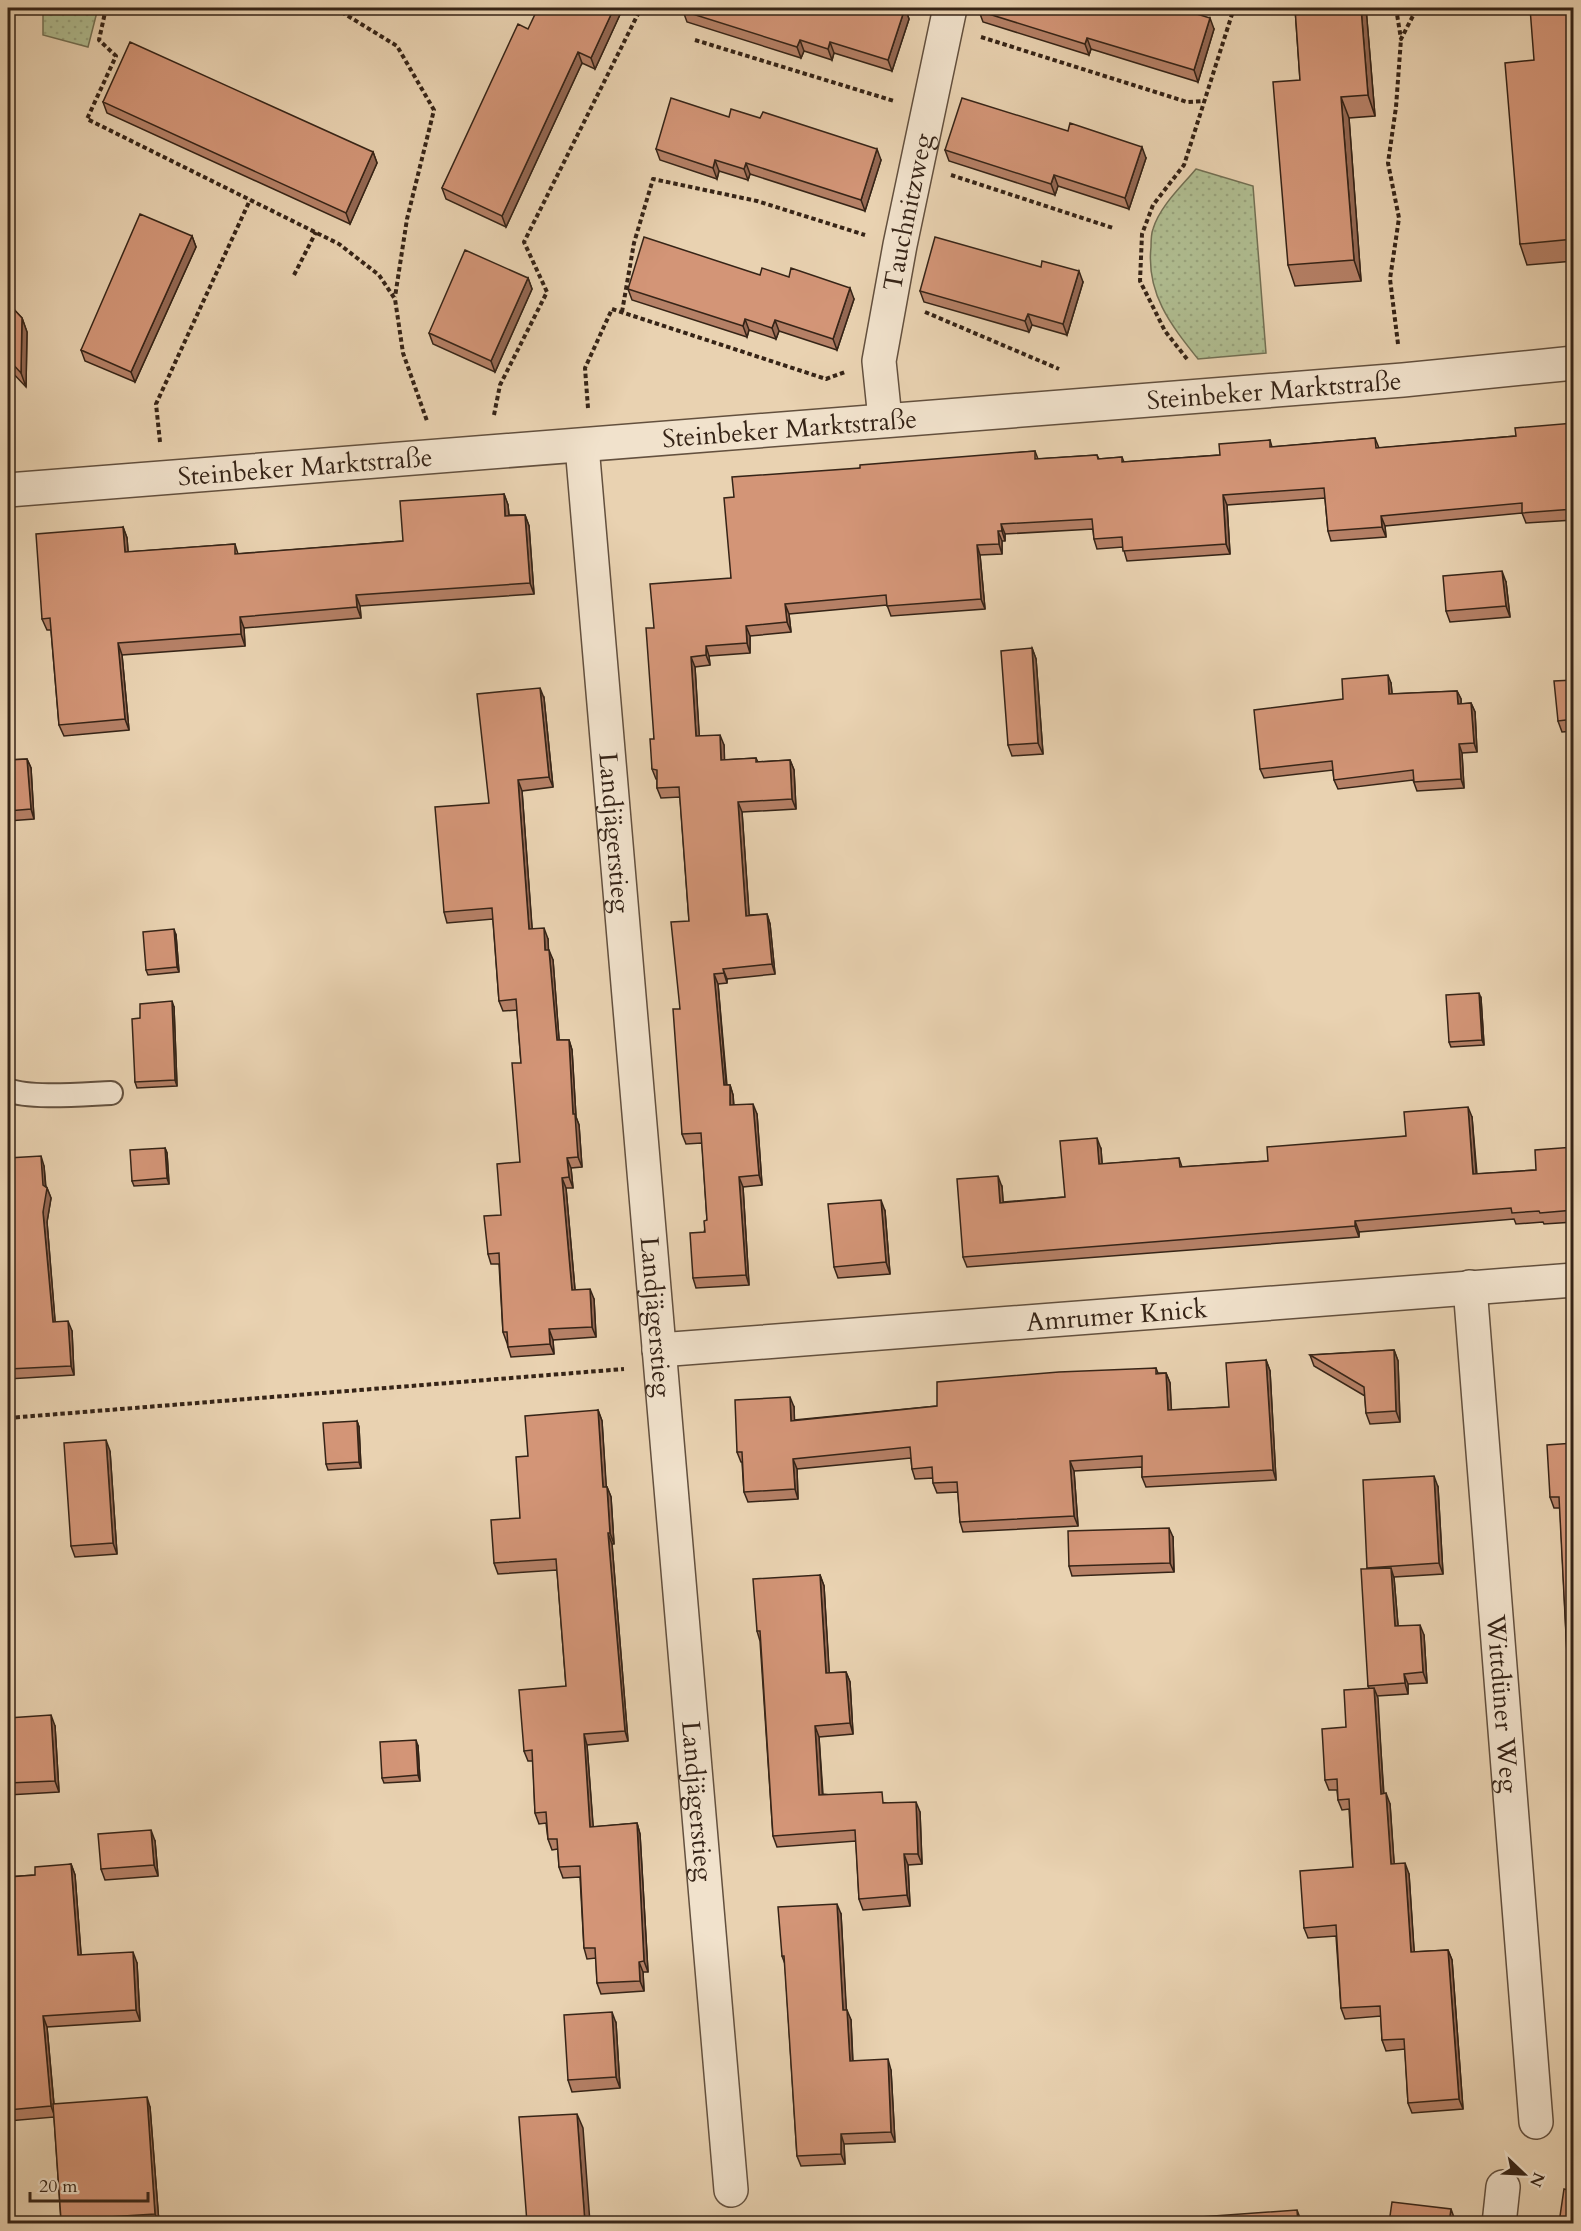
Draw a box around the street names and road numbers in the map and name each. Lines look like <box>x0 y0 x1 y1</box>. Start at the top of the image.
street label: Tauchnitzweg <box>875 130 941 294</box>
street label: Steinbeker Marktstraße <box>1145 363 1403 418</box>
street label: Steinbeker Marktstraße <box>661 401 918 456</box>
street label: Steinbeker Marktstraße <box>176 440 434 495</box>
street label: Landjägerstieg <box>590 751 639 915</box>
street label: Landjägerstieg <box>632 1235 680 1399</box>
street label: Amrumer Knick <box>1025 1291 1209 1340</box>
street label: Wittdüner Weg <box>1478 1612 1527 1795</box>
street label: Landjägerstieg <box>673 1719 722 1883</box>

